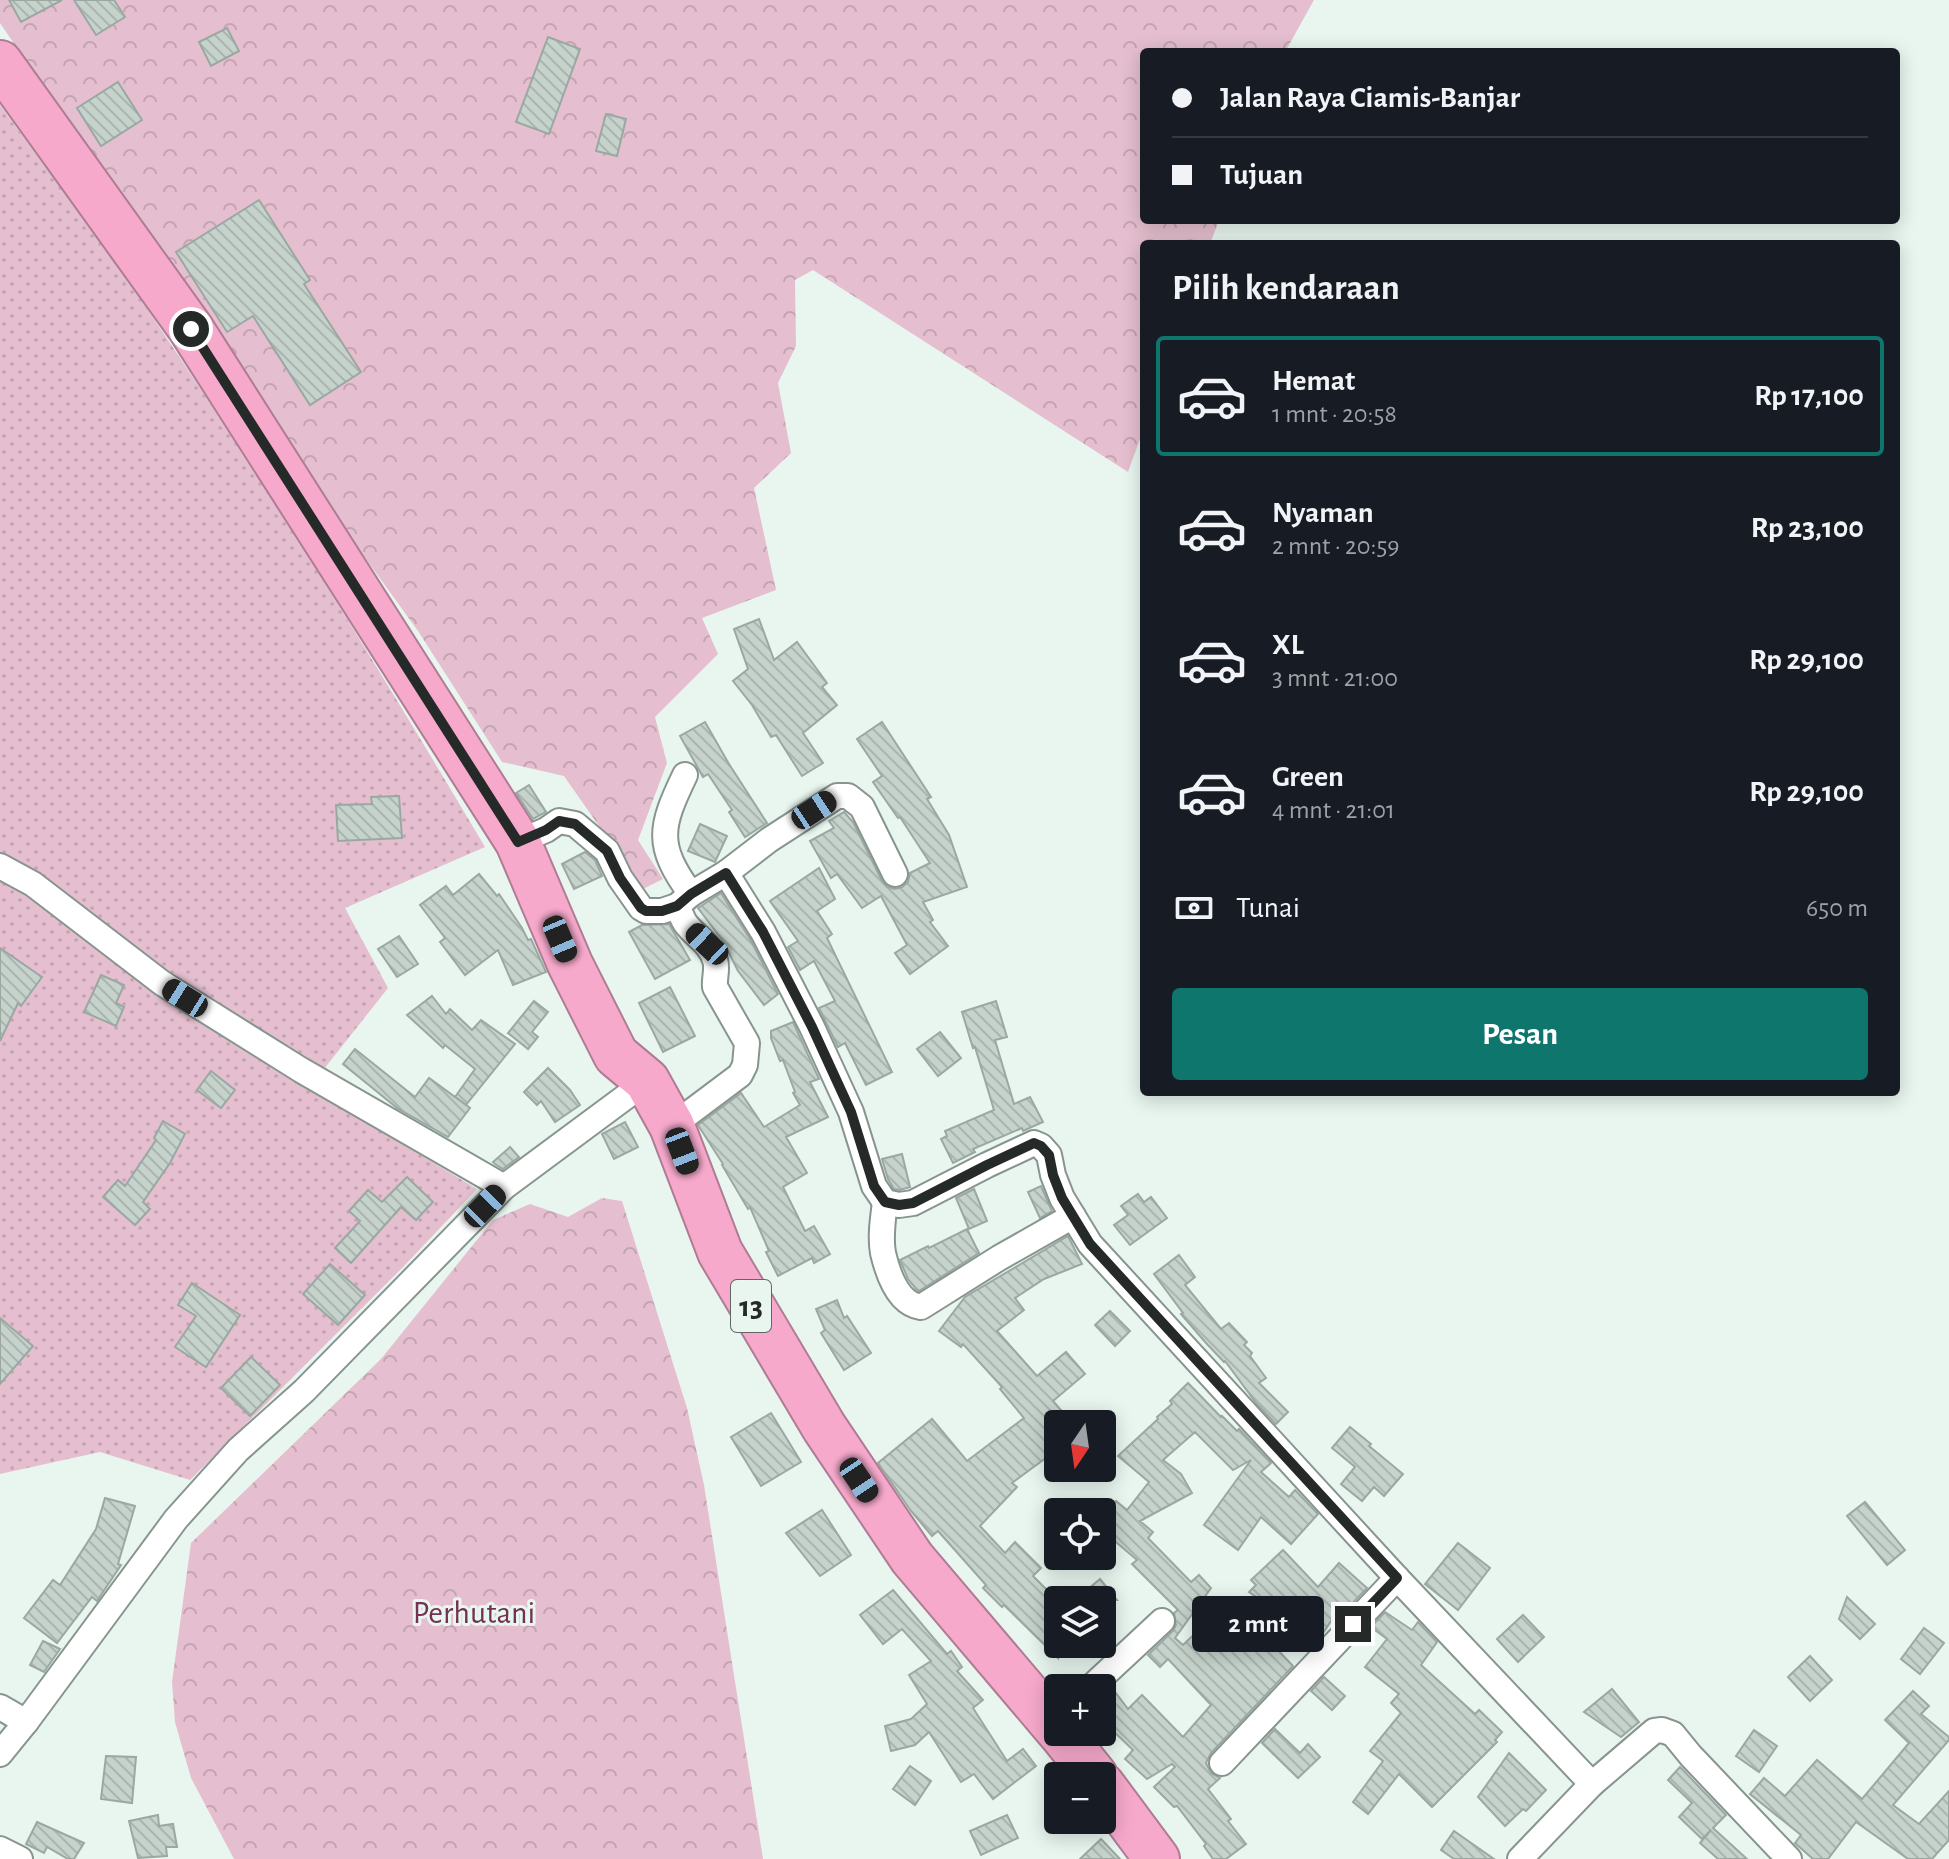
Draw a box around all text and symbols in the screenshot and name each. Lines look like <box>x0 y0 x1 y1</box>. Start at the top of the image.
text: Jalan Raya Ciamis-Banjar <box>1220 83 1520 113</box>
text: Tujuan <box>1220 160 1303 190</box>
text: Pilih kendaraan <box>1172 270 1400 306</box>
route start <box>173 311 209 347</box>
icon: car <box>1176 360 1248 432</box>
text: Hemat <box>1272 366 1355 396</box>
text: Rp 17,100 <box>1754 381 1864 411</box>
text: 1 mnt · 20:58 <box>1272 401 1397 427</box>
icon: car <box>1176 492 1248 564</box>
text: Nyaman <box>1272 498 1374 528</box>
text: Rp 23,100 <box>1751 513 1864 543</box>
text: 2 mnt · 20:59 <box>1272 533 1400 559</box>
icon: car <box>1176 624 1248 696</box>
text: XL <box>1272 630 1304 660</box>
text: Rp 29,100 <box>1749 645 1864 675</box>
text: 3 mnt · 21:00 <box>1272 665 1398 691</box>
icon: car <box>1176 756 1248 828</box>
text: Green <box>1272 762 1344 792</box>
text: Rp 29,100 <box>1749 777 1864 807</box>
car <box>787 787 841 833</box>
text: 4 mnt · 21:01 <box>1272 797 1395 823</box>
icon: cash <box>1172 886 1216 930</box>
text: Tunai <box>1236 893 1300 923</box>
text: 650 m <box>1806 895 1868 921</box>
car <box>540 912 580 966</box>
car <box>681 919 733 969</box>
car <box>158 975 212 1021</box>
button: Pesan <box>1172 988 1868 1080</box>
car <box>662 1124 702 1178</box>
car <box>460 1180 510 1232</box>
road number: 13 <box>731 1280 771 1332</box>
north arrow <box>1044 1410 1116 1482</box>
map controls <box>1044 1410 1116 1834</box>
car <box>836 1453 882 1507</box>
button: locate <box>1044 1498 1116 1570</box>
button: layers <box>1044 1586 1116 1658</box>
callout: 2 mnt <box>1193 1596 1325 1652</box>
park label: Perhutani <box>413 1597 535 1629</box>
route end <box>1335 1606 1371 1642</box>
text: 2 mnt <box>1228 1611 1288 1637</box>
button: + <box>1044 1674 1116 1746</box>
button: − <box>1044 1762 1116 1834</box>

